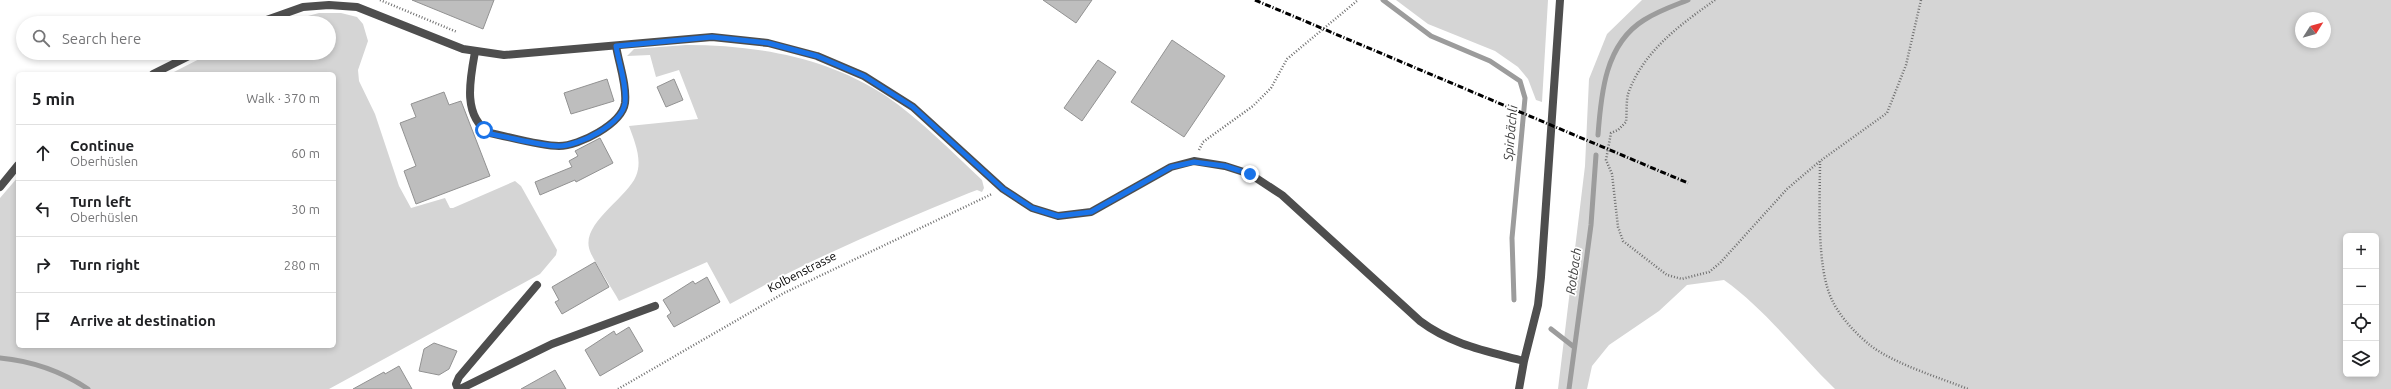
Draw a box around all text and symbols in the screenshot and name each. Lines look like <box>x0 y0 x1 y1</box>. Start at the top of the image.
north arrow <box>2295 12 2331 48</box>
search box <box>16 16 336 60</box>
icon: search <box>30 27 52 49</box>
text: Search here <box>62 30 141 47</box>
text: 5 min <box>32 89 75 108</box>
text: Walk · 370 m <box>246 91 320 105</box>
water label: Spirbächli <box>1500 104 1519 163</box>
route start <box>475 121 493 139</box>
text: Continue <box>70 137 134 154</box>
icon: ahead <box>32 142 54 164</box>
text: 60 m <box>291 146 320 160</box>
text: Oberhüslen <box>70 154 138 168</box>
route end <box>1241 165 1259 183</box>
text: Turn left <box>70 193 131 210</box>
icon: left <box>32 198 54 220</box>
text: 30 m <box>291 202 320 216</box>
text: Oberhüslen <box>70 210 138 224</box>
map controls <box>2343 233 2379 377</box>
button: + <box>2343 233 2379 269</box>
water label: Rotbach <box>1563 247 1583 295</box>
street label: Kolbenstrasse <box>765 249 838 294</box>
icon: right <box>32 254 54 276</box>
text: Turn right <box>70 256 140 273</box>
text: 280 m <box>284 258 320 272</box>
button: − <box>2343 269 2379 305</box>
button: locate <box>2343 305 2379 341</box>
icon: arrive <box>32 310 54 332</box>
text: Arrive at destination <box>70 312 216 329</box>
button: layers <box>2343 341 2379 377</box>

